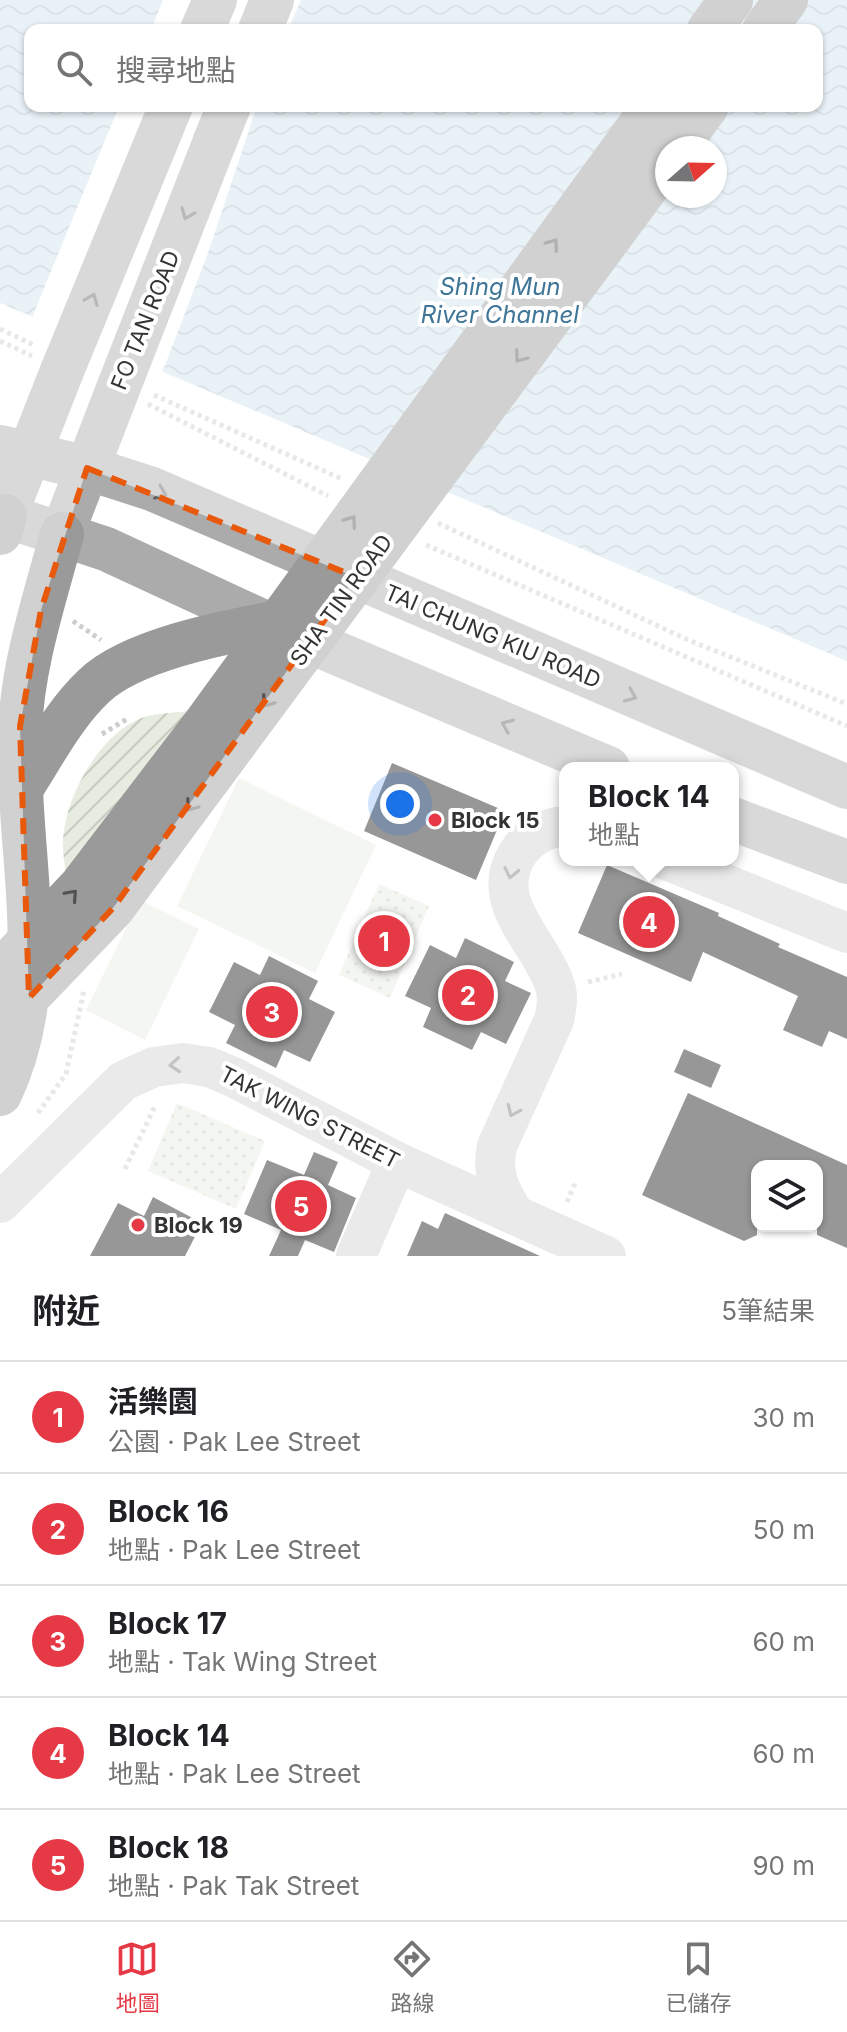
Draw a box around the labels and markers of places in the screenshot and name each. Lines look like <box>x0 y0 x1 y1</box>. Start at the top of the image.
place label: Block 15 <box>451 807 539 833</box>
marker: Block 15 <box>426 811 444 829</box>
pin: 4 <box>623 892 675 952</box>
pin: 1 <box>358 911 410 971</box>
pin: 2 <box>442 965 494 1025</box>
pin: 3 <box>246 982 298 1042</box>
pin: 5 <box>275 1176 327 1236</box>
place label: Block 19 <box>154 1212 243 1238</box>
marker: Block 19 <box>129 1216 147 1234</box>

